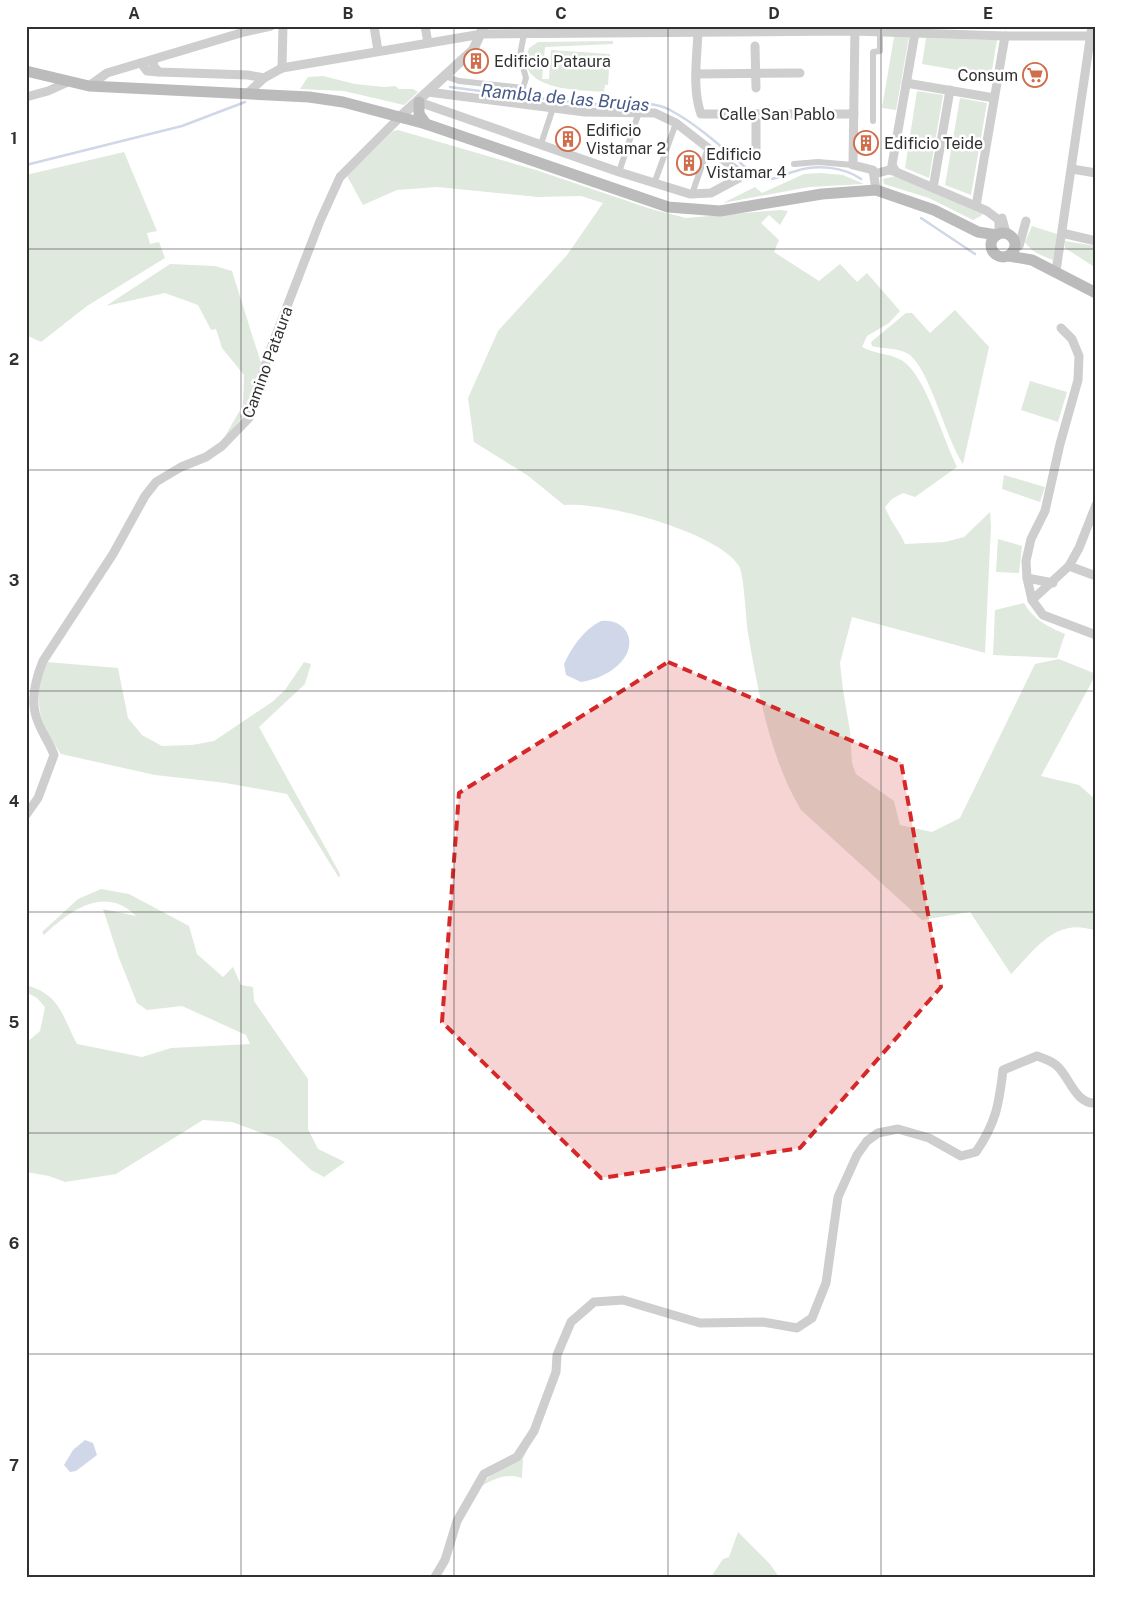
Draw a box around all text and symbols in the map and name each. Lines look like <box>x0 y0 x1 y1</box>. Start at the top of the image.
text: A <box>128 4 140 23</box>
text: B <box>343 4 354 23</box>
text: C <box>555 4 567 23</box>
text: D <box>768 4 780 23</box>
text: E <box>983 4 993 23</box>
building icon: Edificio Pataura <box>463 48 489 74</box>
place label: Edificio Pataura <box>494 52 611 71</box>
supermarket icon: Consum <box>1022 62 1048 88</box>
place label: Consum <box>957 66 1018 85</box>
water label: Rambla de las Brujas <box>480 80 650 115</box>
street label: Calle San Pablo <box>719 105 835 124</box>
place label: Edificio Vistamar 2 <box>586 121 666 158</box>
building icon: Edificio Vistamar 2 <box>555 126 581 152</box>
text: 1 <box>11 129 17 148</box>
building icon: Edificio Teide <box>853 130 879 156</box>
place label: Edificio Teide <box>884 134 983 153</box>
place label: Edificio Vistamar 4 <box>706 145 787 182</box>
building icon: Edificio Vistamar 4 <box>676 150 702 176</box>
street label: Camino Pataura <box>238 304 296 421</box>
text: 2 <box>9 350 19 369</box>
text: 3 <box>9 571 19 590</box>
text: 4 <box>9 792 20 811</box>
text: 5 <box>9 1013 20 1032</box>
text: 6 <box>9 1234 19 1253</box>
text: 7 <box>9 1456 19 1475</box>

